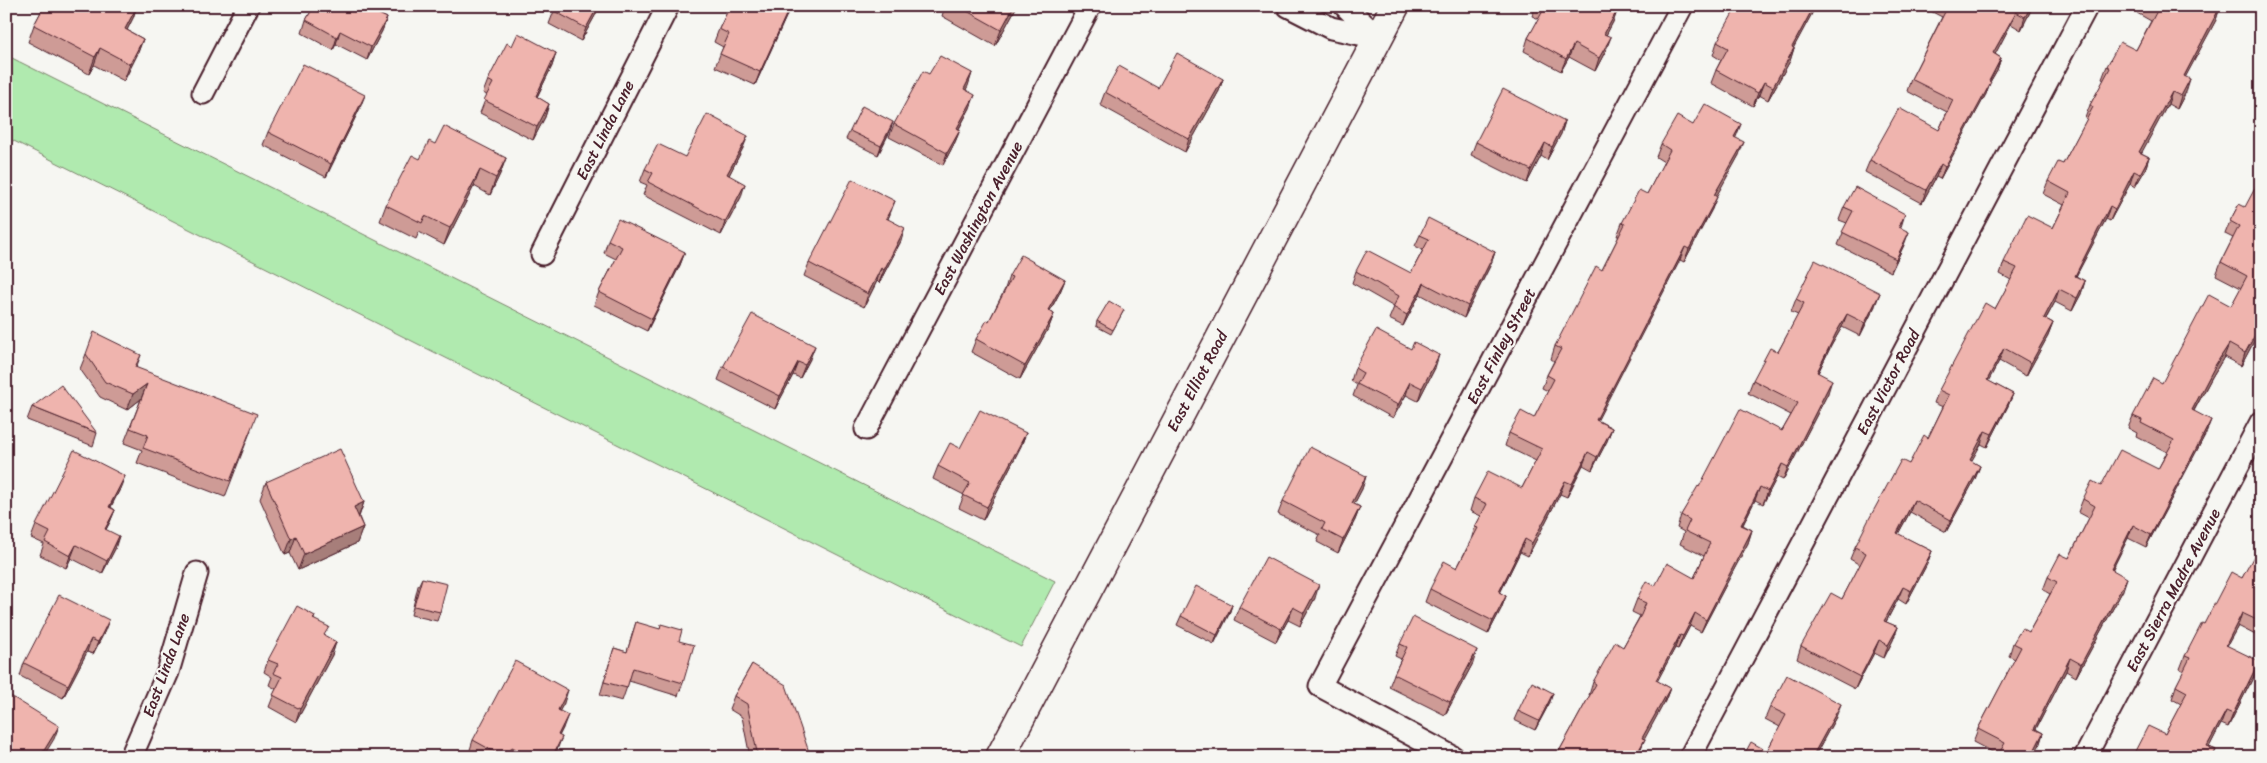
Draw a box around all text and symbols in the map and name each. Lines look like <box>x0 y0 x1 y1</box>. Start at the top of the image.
street label: East Linda Lane <box>567 75 643 185</box>
street label: East Washington Avenue <box>925 136 1031 300</box>
street label: East Finley Street <box>1458 282 1544 410</box>
street label: East Victor Road <box>1848 322 1929 440</box>
street label: East Elliot Road <box>1158 324 1237 437</box>
street label: East Sierra Madre Avenue <box>2117 503 2229 677</box>
street label: East Linda Lane <box>134 609 198 721</box>

